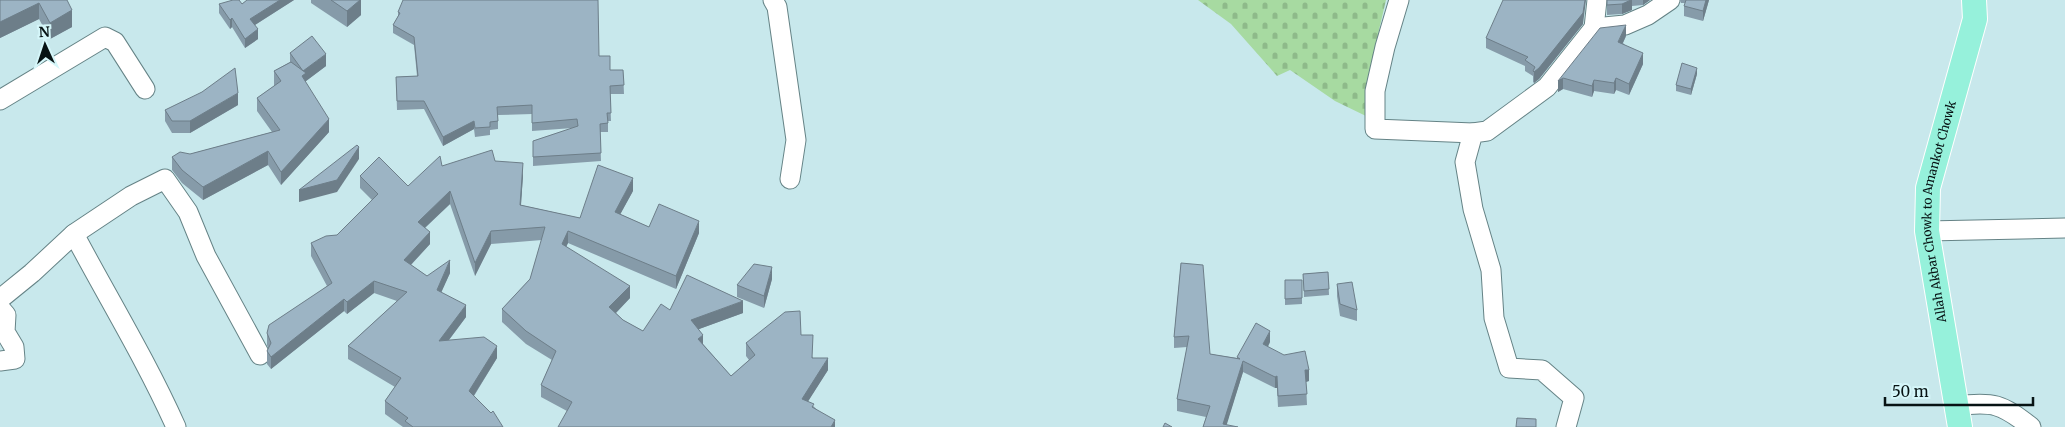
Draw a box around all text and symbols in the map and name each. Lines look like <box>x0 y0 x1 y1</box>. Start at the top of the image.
north arrow <box>20 20 70 70</box>
text: N <box>38 23 50 41</box>
street label: Allah Akbar Chowk to Amankot Chowk <box>1919 99 1959 325</box>
scale bar <box>1885 374 2032 406</box>
text: 50 m <box>1892 382 1929 401</box>

